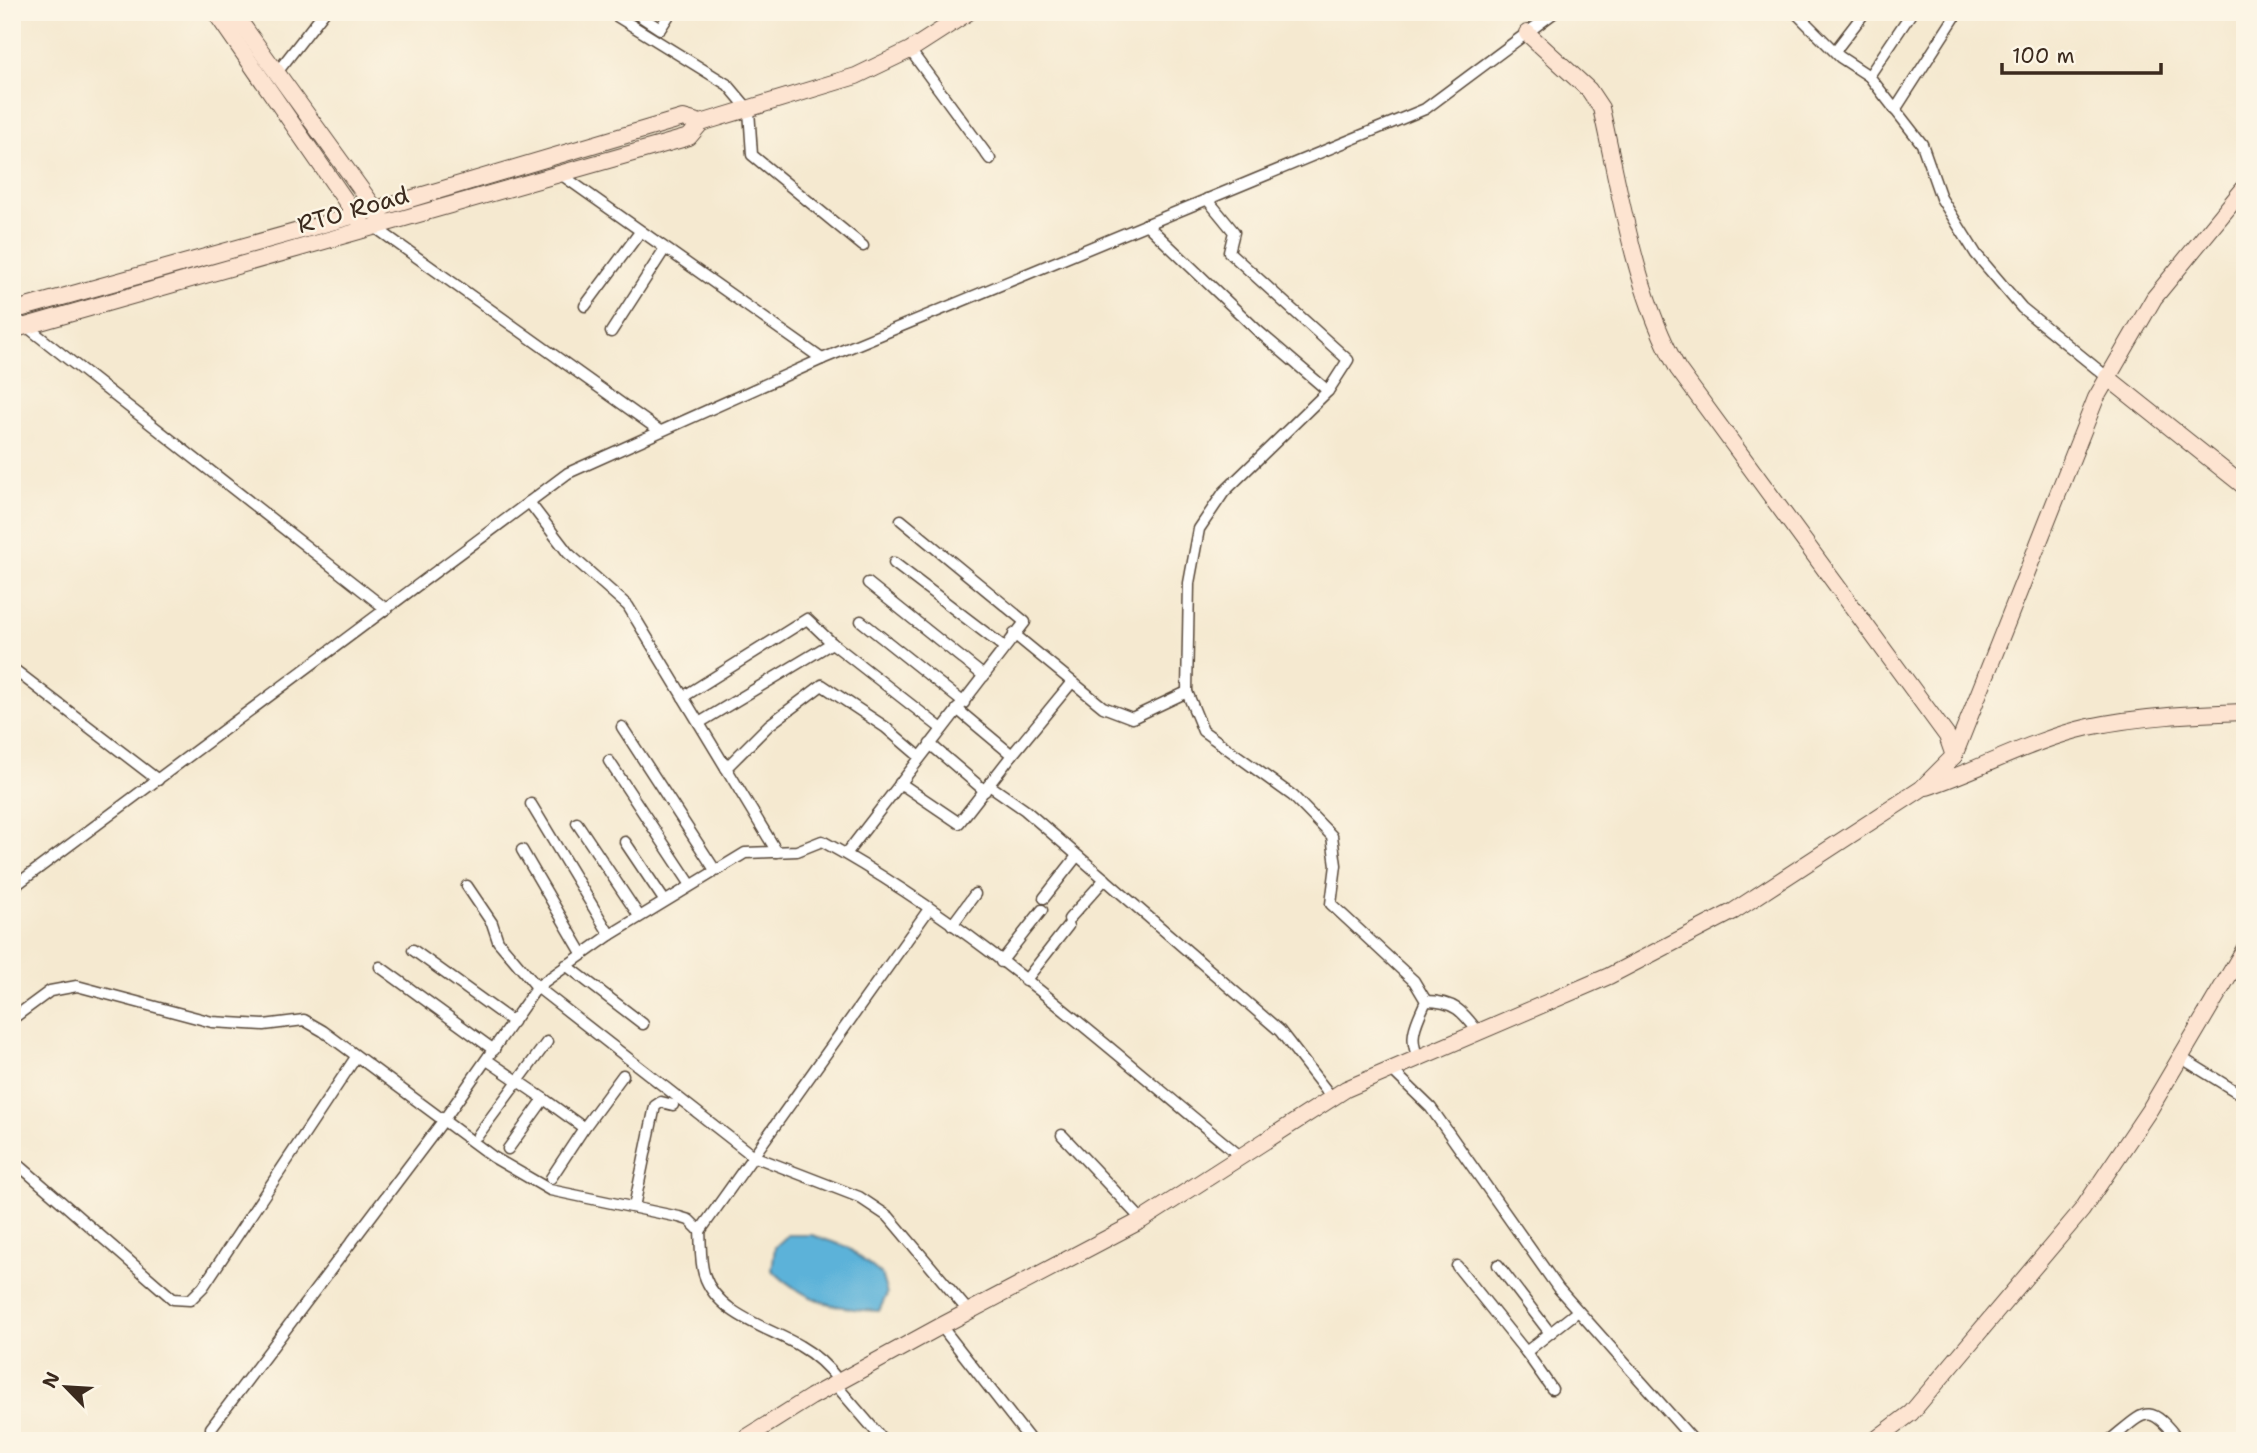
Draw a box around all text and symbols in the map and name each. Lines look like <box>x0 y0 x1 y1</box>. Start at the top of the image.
scale bar <box>2002 32 2161 76</box>
text: 100 m <box>2012 42 2075 70</box>
street label: RTO Road <box>293 179 413 241</box>
north arrow <box>32 1352 102 1422</box>
text: N <box>37 1368 66 1392</box>

